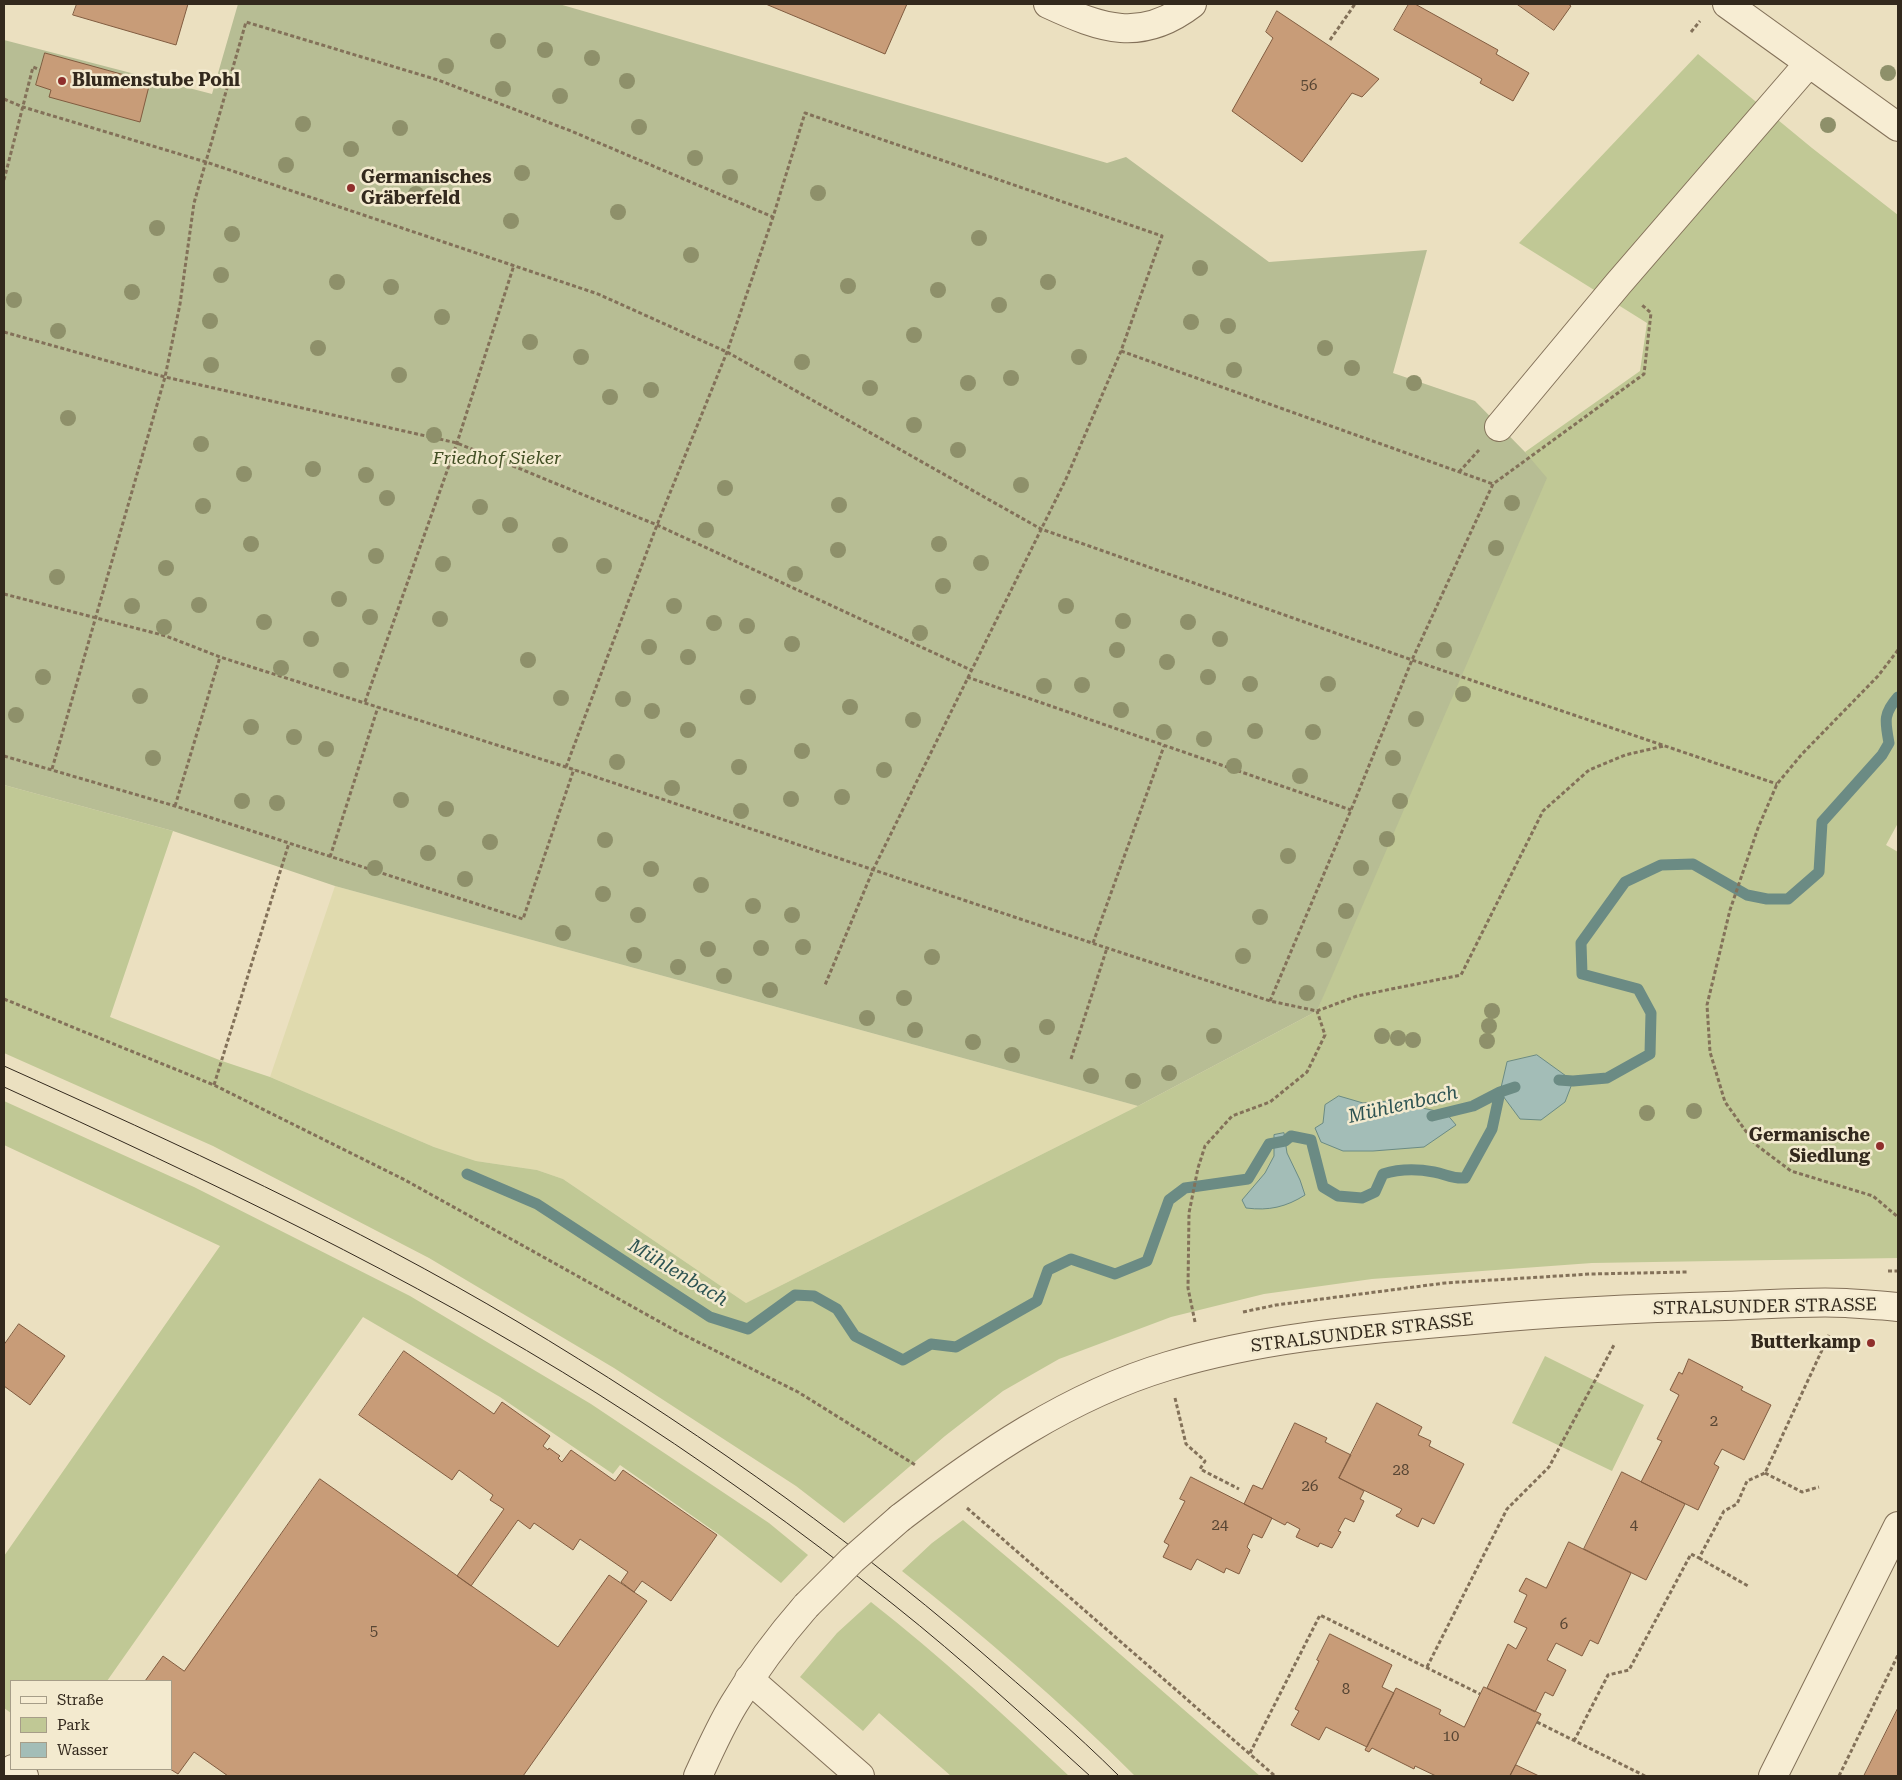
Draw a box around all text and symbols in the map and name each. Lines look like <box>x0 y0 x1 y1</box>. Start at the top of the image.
place label: Blumenstube Pohl <box>72 70 240 92</box>
marker: Blumenstube Pohl <box>56 75 68 87</box>
house number: 56 <box>1301 77 1317 95</box>
place label: Germanisches Gräberfeld <box>361 167 491 210</box>
marker: Germanisches Gräberfeld <box>345 182 357 194</box>
park label: Friedhof Sieker <box>433 448 561 470</box>
water label: Mühlenbach <box>1346 1081 1460 1129</box>
place label: Germanische Siedlung <box>1749 1125 1870 1168</box>
marker: Germanische Siedlung <box>1874 1140 1886 1152</box>
water label: Mühlenbach <box>624 1234 732 1312</box>
street label: STRALSUNDER STRASSE <box>1653 1294 1877 1320</box>
street label: STRALSUNDER STRASSE <box>1249 1309 1475 1357</box>
place label: Butterkamp <box>1751 1332 1861 1354</box>
marker: Butterkamp <box>1865 1337 1877 1349</box>
house number: 2 <box>1710 1413 1718 1431</box>
house number: 28 <box>1393 1462 1409 1480</box>
house number: 26 <box>1302 1478 1318 1496</box>
house number: 24 <box>1212 1517 1228 1535</box>
house number: 4 <box>1630 1517 1638 1535</box>
house number: 6 <box>1560 1616 1568 1634</box>
house number: 5 <box>370 1623 378 1641</box>
legend <box>10 1680 172 1770</box>
house number: 8 <box>1342 1681 1350 1699</box>
text: Straße <box>57 1691 104 1709</box>
text: Park <box>57 1716 90 1734</box>
house number: 10 <box>1443 1728 1459 1746</box>
text: Wasser <box>57 1741 108 1759</box>

